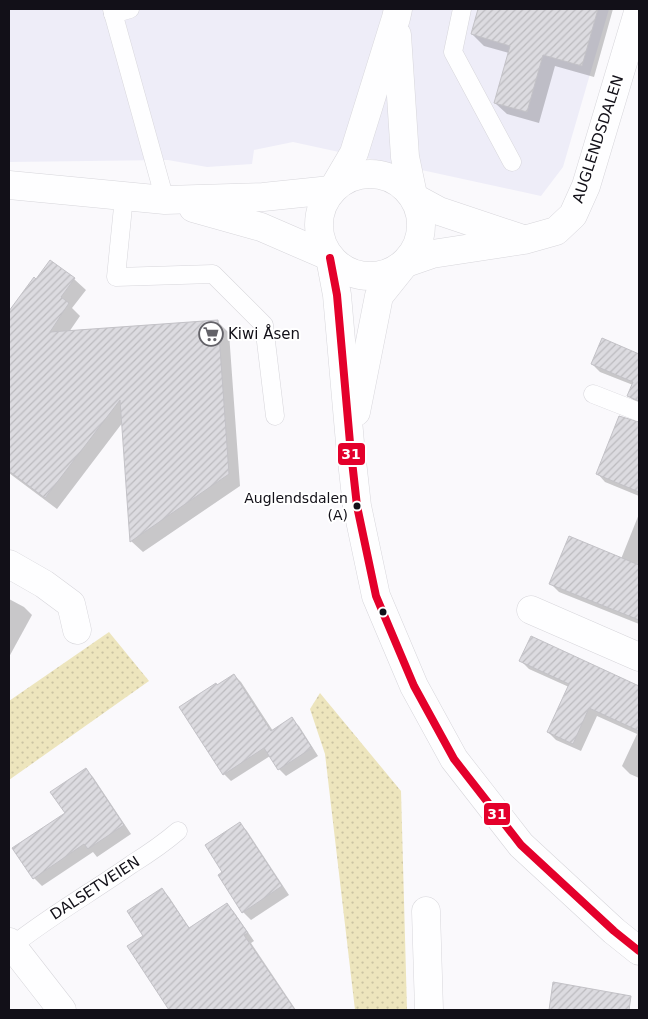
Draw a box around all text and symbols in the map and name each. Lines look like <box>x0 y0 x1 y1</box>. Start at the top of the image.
street label: AUGLENDSDALEN <box>569 73 627 205</box>
supermarket icon: Kiwi Åsen <box>198 321 224 347</box>
place label: Kiwi Åsen <box>228 324 300 343</box>
line badge: 31 <box>337 442 366 466</box>
text: 31 <box>341 446 361 462</box>
place label: Auglendsdalen (A) <box>244 490 348 523</box>
marker: Auglendsdalen (A) <box>352 501 362 511</box>
unlabelled marker <box>378 607 388 617</box>
line badge: 31 <box>483 802 511 826</box>
text: 31 <box>487 806 507 822</box>
street label: DALSETVEIEN <box>47 852 143 924</box>

